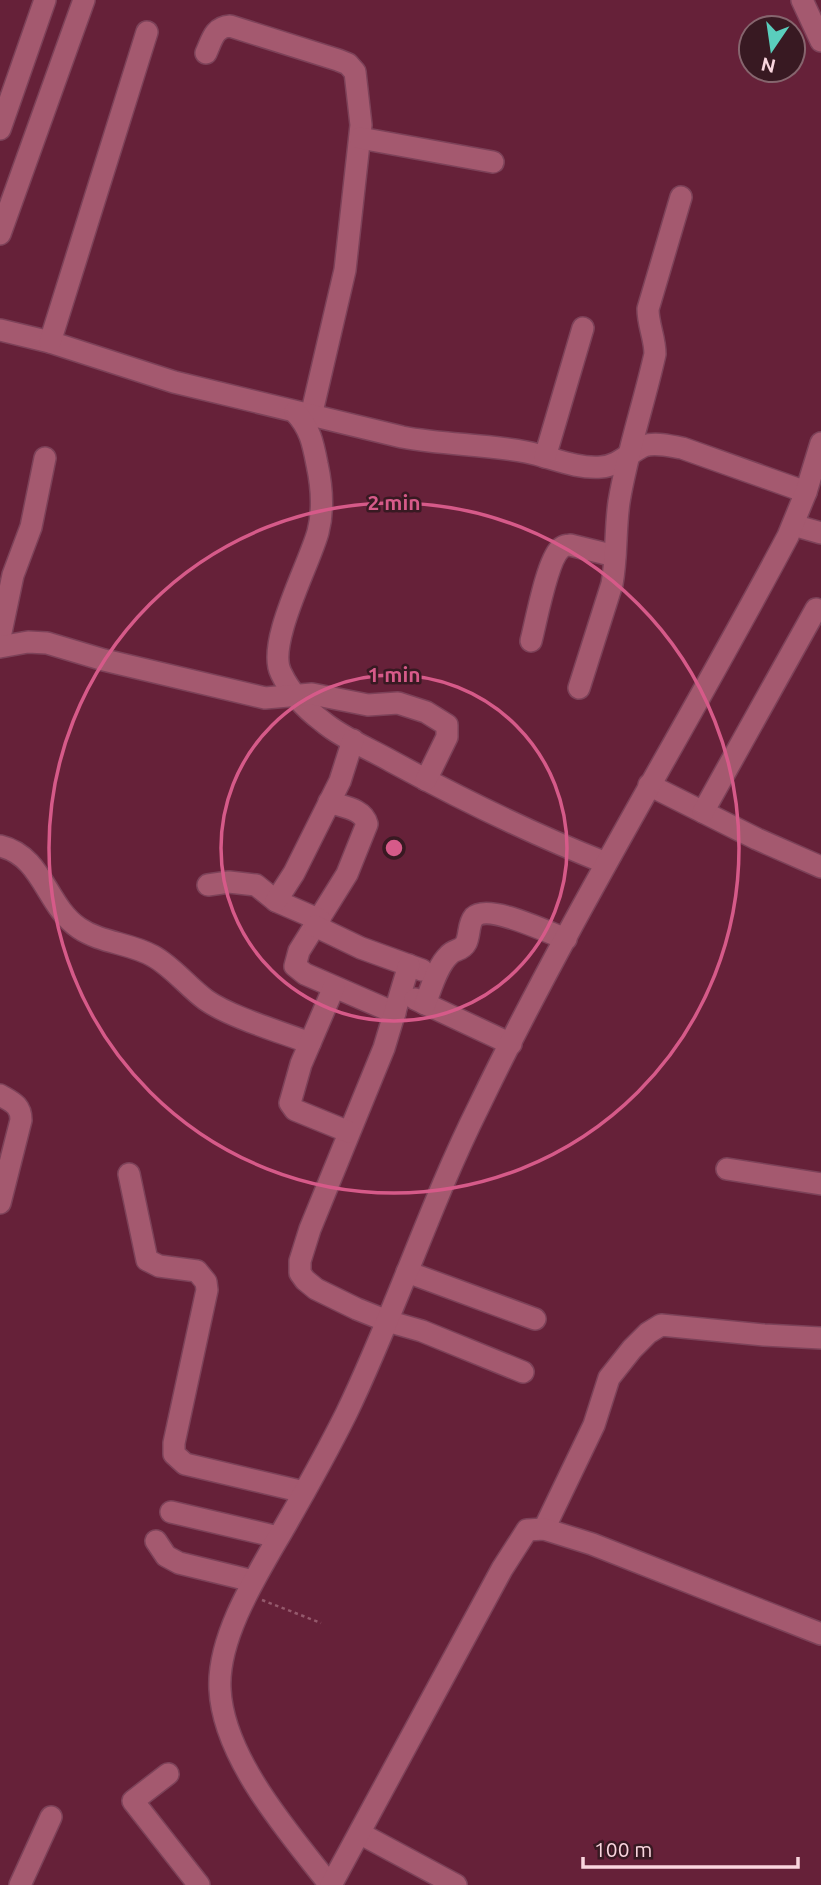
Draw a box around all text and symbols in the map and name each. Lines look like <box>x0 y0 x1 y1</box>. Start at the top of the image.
north arrow <box>737 14 807 84</box>
text: N <box>759 53 778 78</box>
text: 2 min <box>367 490 421 514</box>
text: 1 min <box>367 662 421 686</box>
centre of rings <box>382 836 406 860</box>
scale bar <box>583 1826 798 1870</box>
text: 100 m <box>594 1837 652 1861</box>

